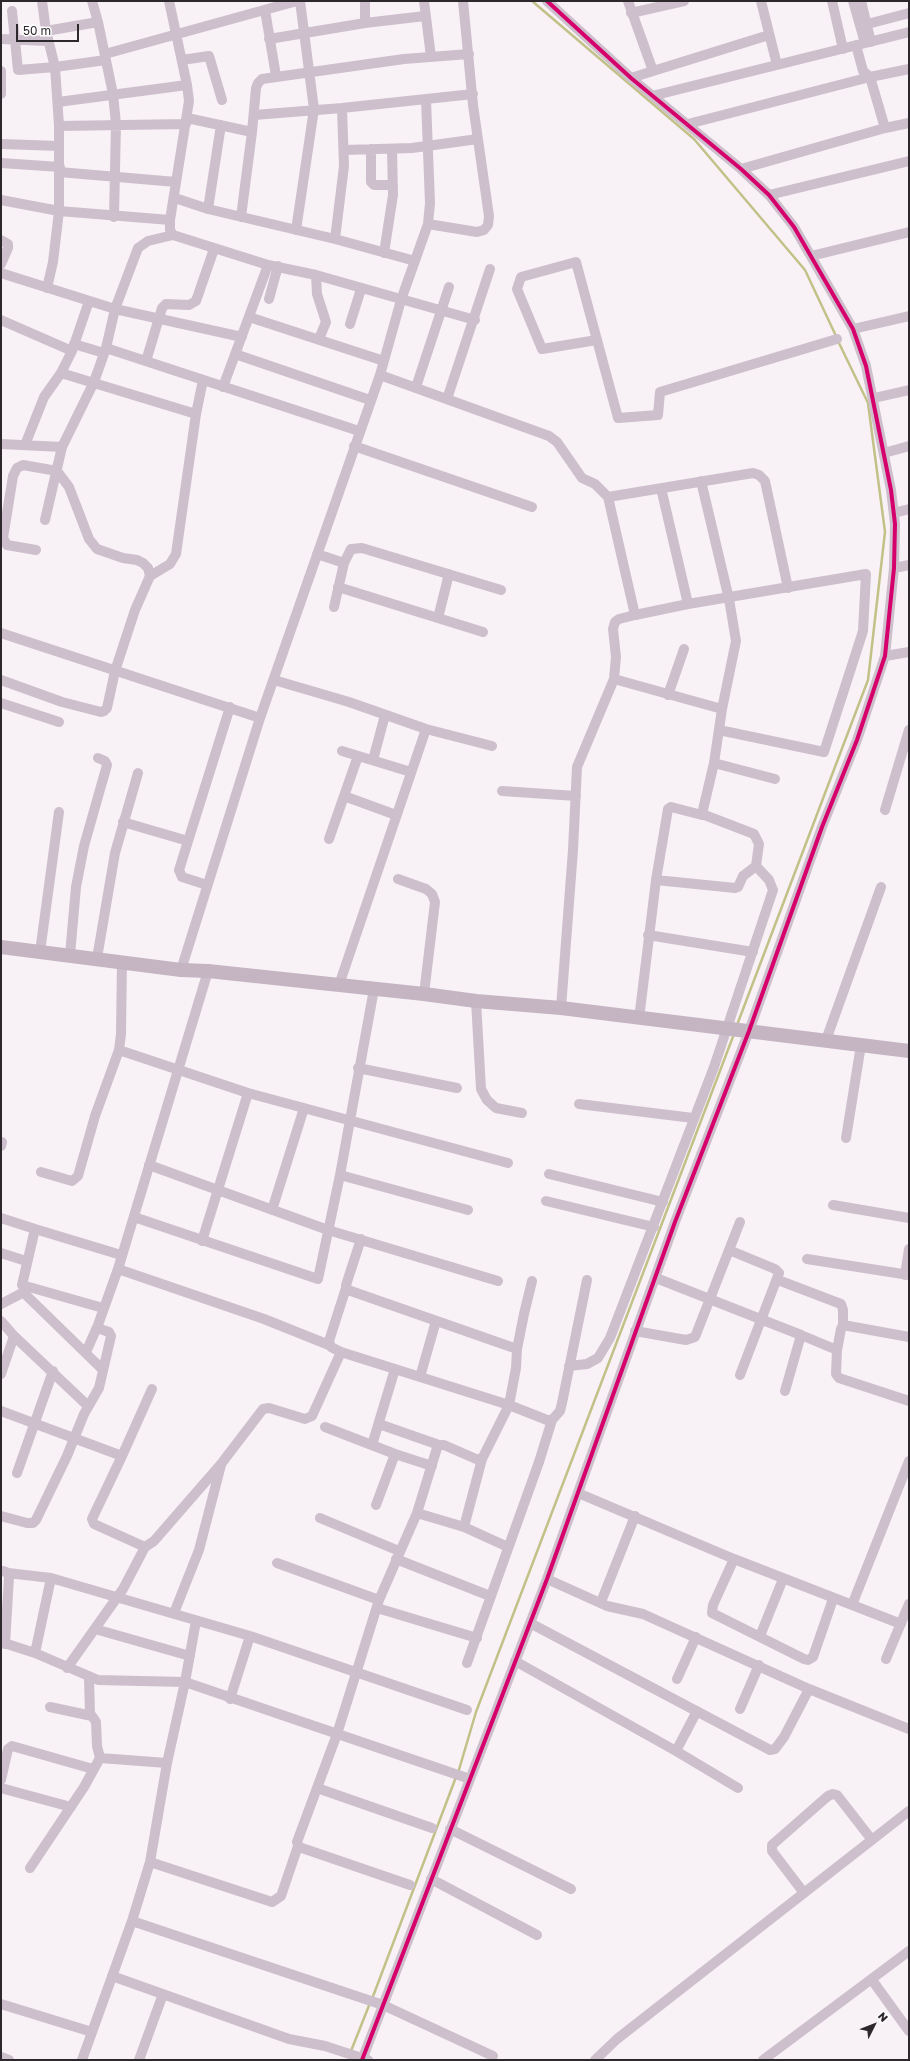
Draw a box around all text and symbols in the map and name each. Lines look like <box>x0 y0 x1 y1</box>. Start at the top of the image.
scale bar <box>18 16 81 42</box>
text: 50 m <box>23 23 51 38</box>
north arrow <box>854 2005 894 2045</box>
text: N <box>876 2009 891 2024</box>

